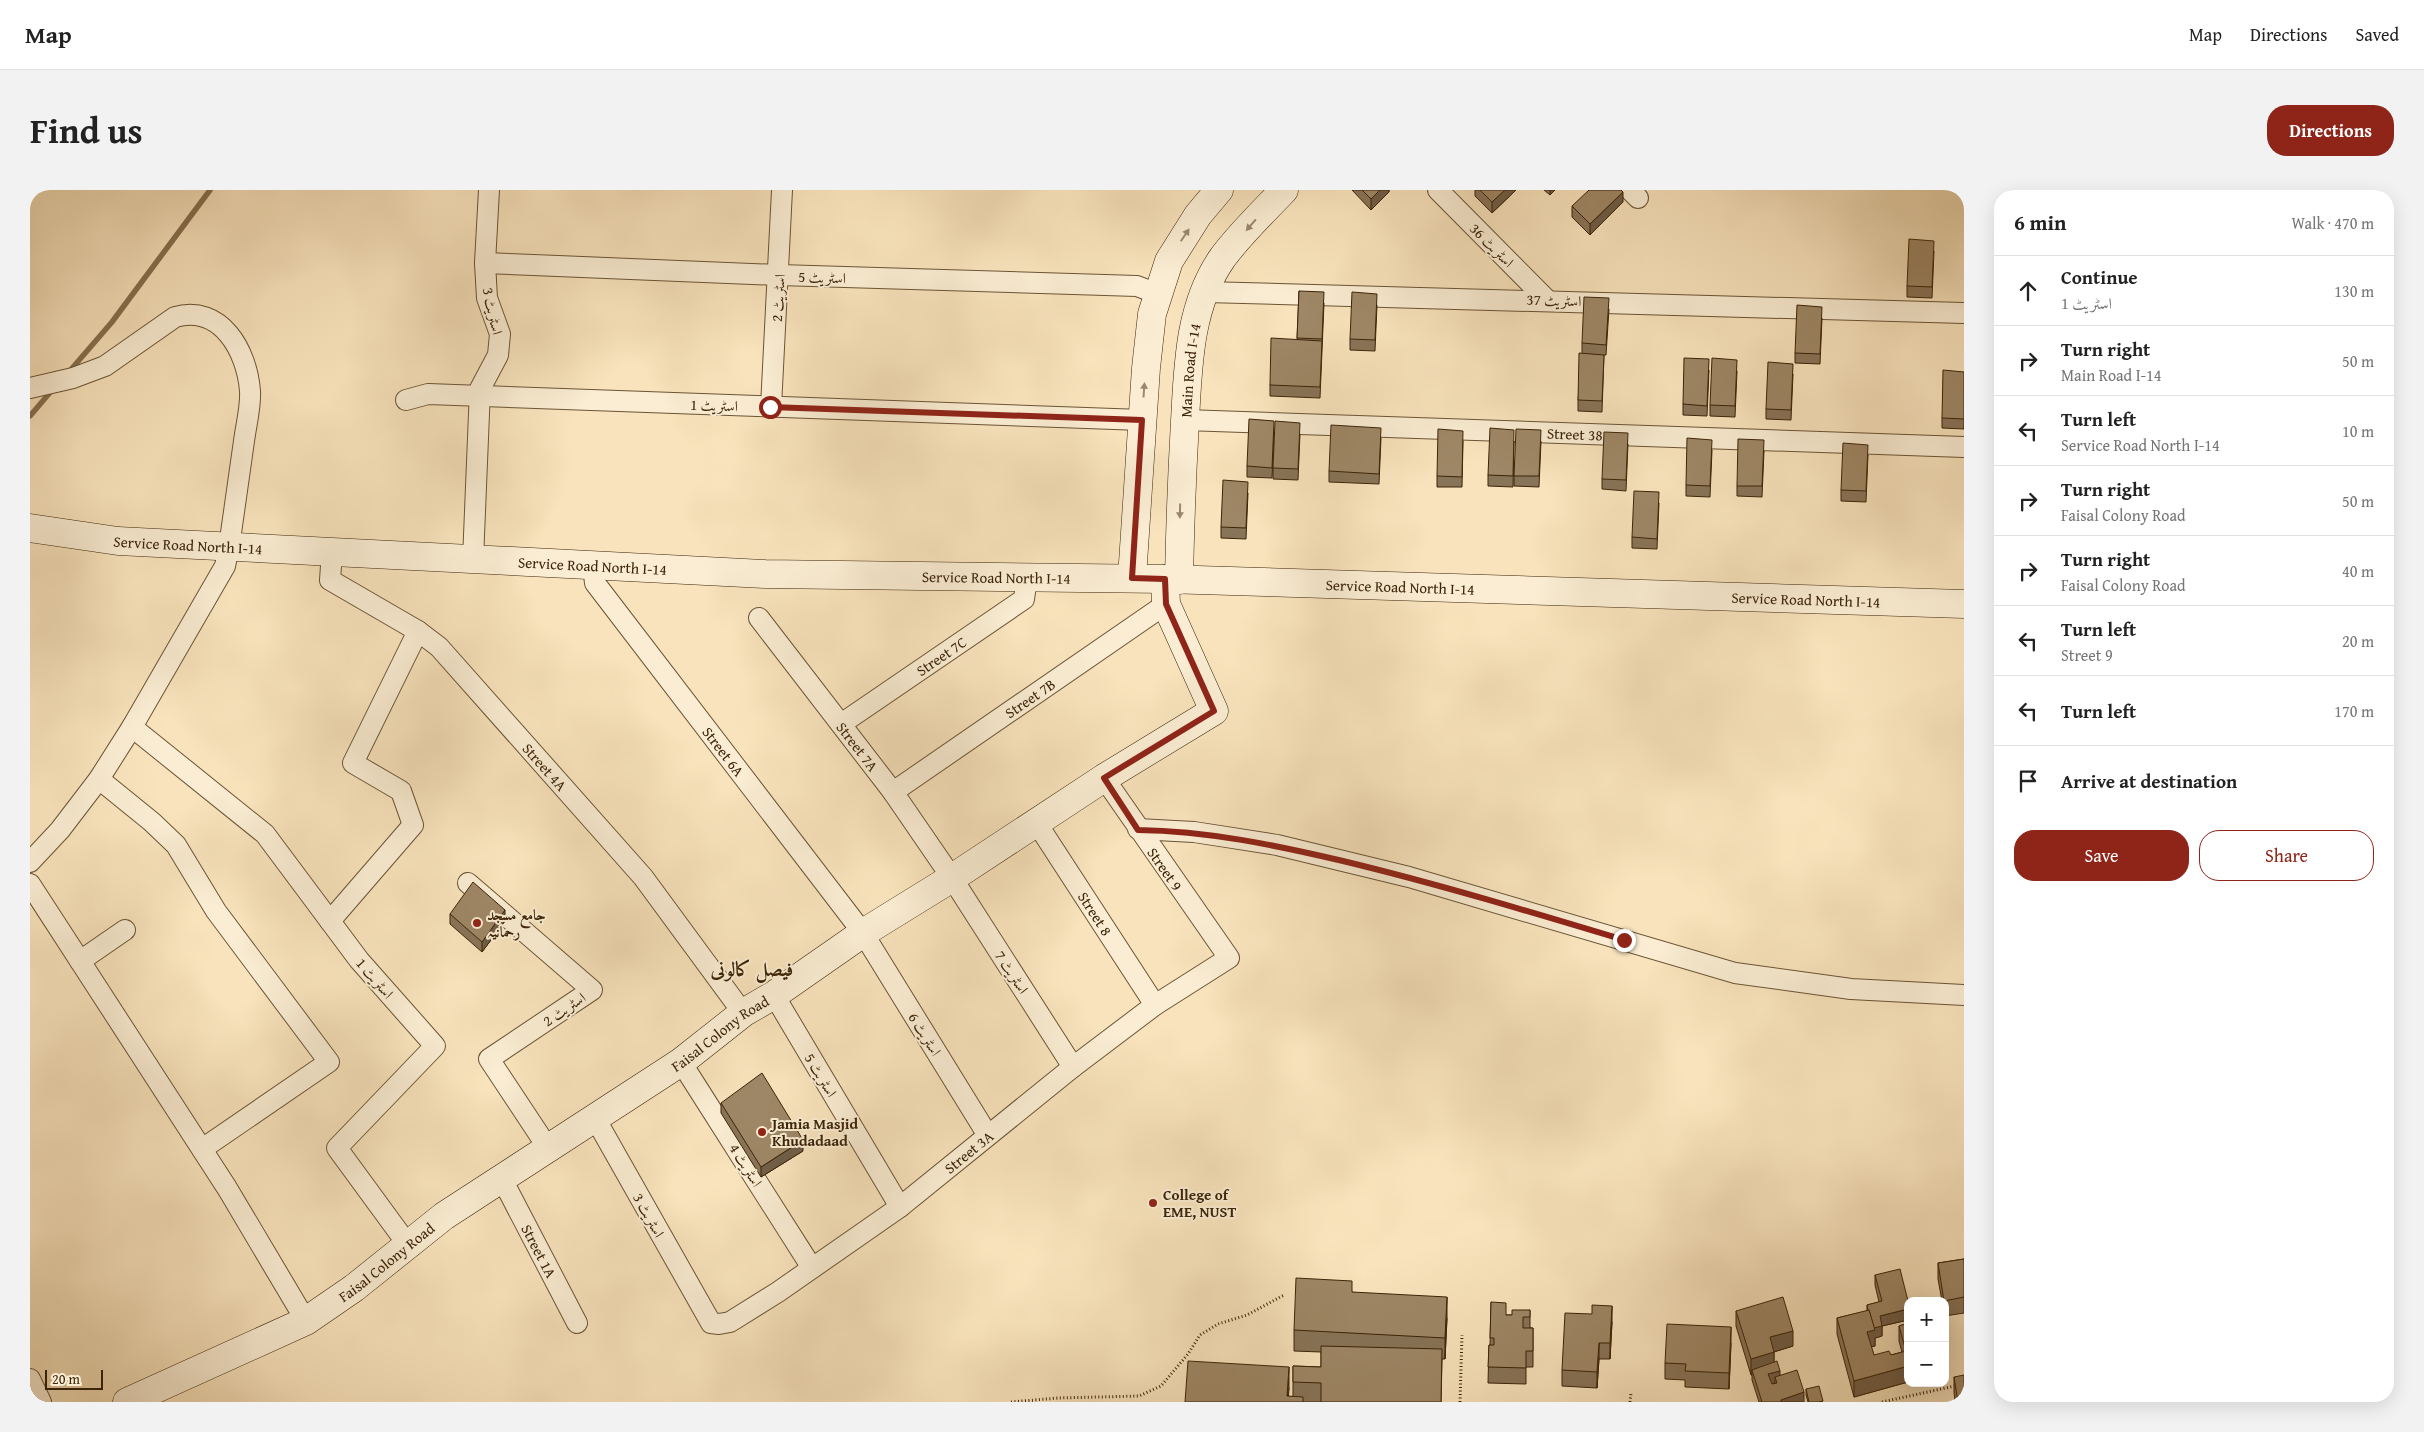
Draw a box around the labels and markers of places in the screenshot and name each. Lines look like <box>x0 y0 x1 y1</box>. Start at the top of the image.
place label: جامع مسجد رحمانیہ <box>487 904 546 942</box>
marker: جامع مسجد رحمانیہ <box>471 917 483 929</box>
place label: Jamia Masjid Khudadaad <box>769 1113 859 1151</box>
marker: Jamia Masjid Khudadaad <box>756 1126 768 1138</box>
place label: College of EME, NUST <box>1163 1184 1236 1222</box>
marker: College of EME, NUST <box>1147 1197 1159 1209</box>

